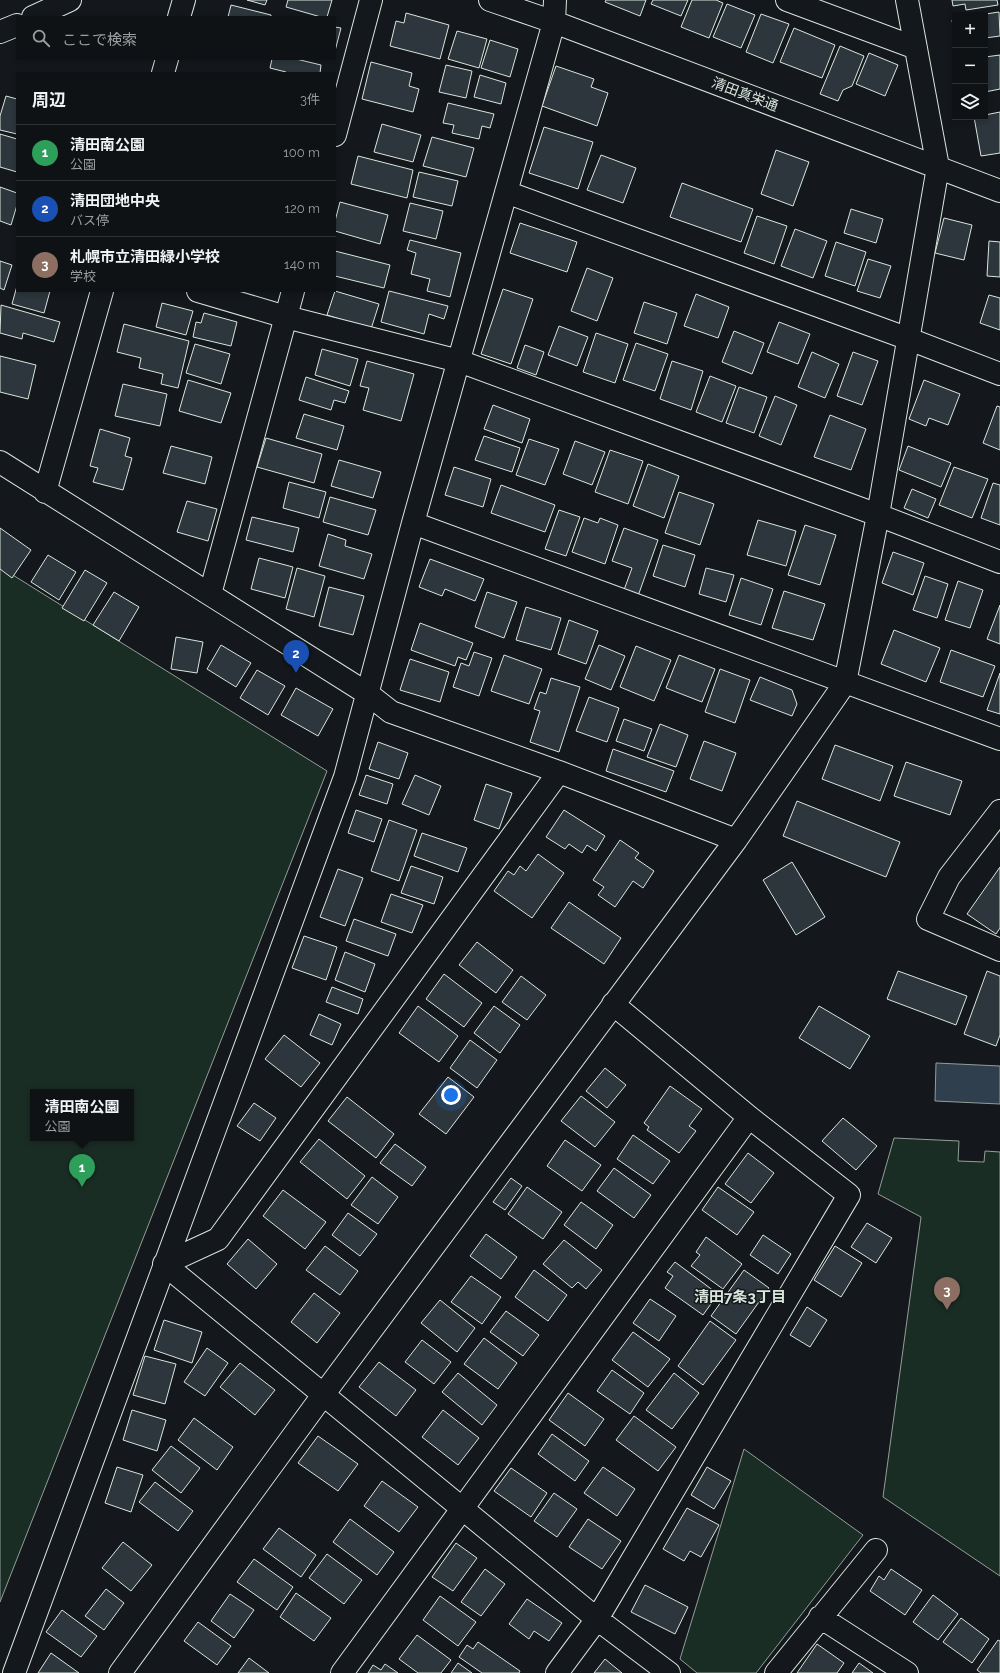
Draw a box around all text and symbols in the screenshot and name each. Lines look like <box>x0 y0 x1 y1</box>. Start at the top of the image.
map controls <box>952 12 988 120</box>
button: + <box>952 12 988 48</box>
search box <box>16 16 336 60</box>
icon: search <box>30 27 52 49</box>
text: ここで検索 <box>62 31 137 49</box>
button: − <box>952 48 988 84</box>
street label: 清田真栄通 <box>709 74 781 114</box>
button: layers <box>952 84 988 120</box>
text: 周辺 <box>32 90 66 110</box>
text: 3件 <box>300 92 320 107</box>
text: 清田南公園 <box>70 136 145 154</box>
text: 1 <box>42 145 48 160</box>
text: 100 m <box>283 145 320 160</box>
text: 公園 <box>70 157 96 172</box>
text: 清田団地中央 <box>70 192 160 210</box>
text: 2 <box>41 201 49 216</box>
text: 120 m <box>284 201 320 216</box>
text: バス停 <box>70 213 109 228</box>
text: 札幌市立清田緑小学校 <box>70 248 220 266</box>
text: 3 <box>41 257 49 272</box>
text: 140 m <box>284 257 320 272</box>
text: 学校 <box>70 269 96 284</box>
pin: 2 <box>283 640 309 673</box>
your location <box>441 1085 461 1105</box>
popup <box>30 1089 134 1141</box>
text: 清田南公園 <box>44 1098 120 1116</box>
text: 公園 <box>44 1119 71 1134</box>
pin: 1 <box>69 1154 95 1187</box>
pin: 3 <box>934 1277 960 1310</box>
district label: 清田7条3丁目 <box>694 1288 786 1306</box>

